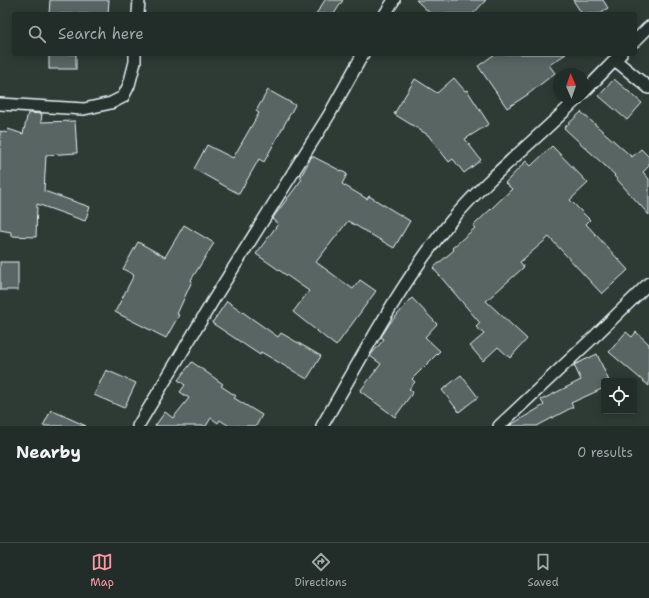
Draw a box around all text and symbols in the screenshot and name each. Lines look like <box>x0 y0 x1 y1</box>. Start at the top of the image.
search box <box>12 12 637 56</box>
icon: search <box>26 23 48 45</box>
text: Search here <box>58 24 144 44</box>
north arrow <box>553 68 589 104</box>
map controls <box>601 378 637 414</box>
button: locate <box>601 378 637 414</box>
text: Nearby <box>16 441 81 463</box>
text: 0 results <box>577 444 633 461</box>
tab: Map <box>90 551 114 590</box>
tab: Directions <box>294 551 347 590</box>
tab: Saved <box>527 551 559 590</box>

